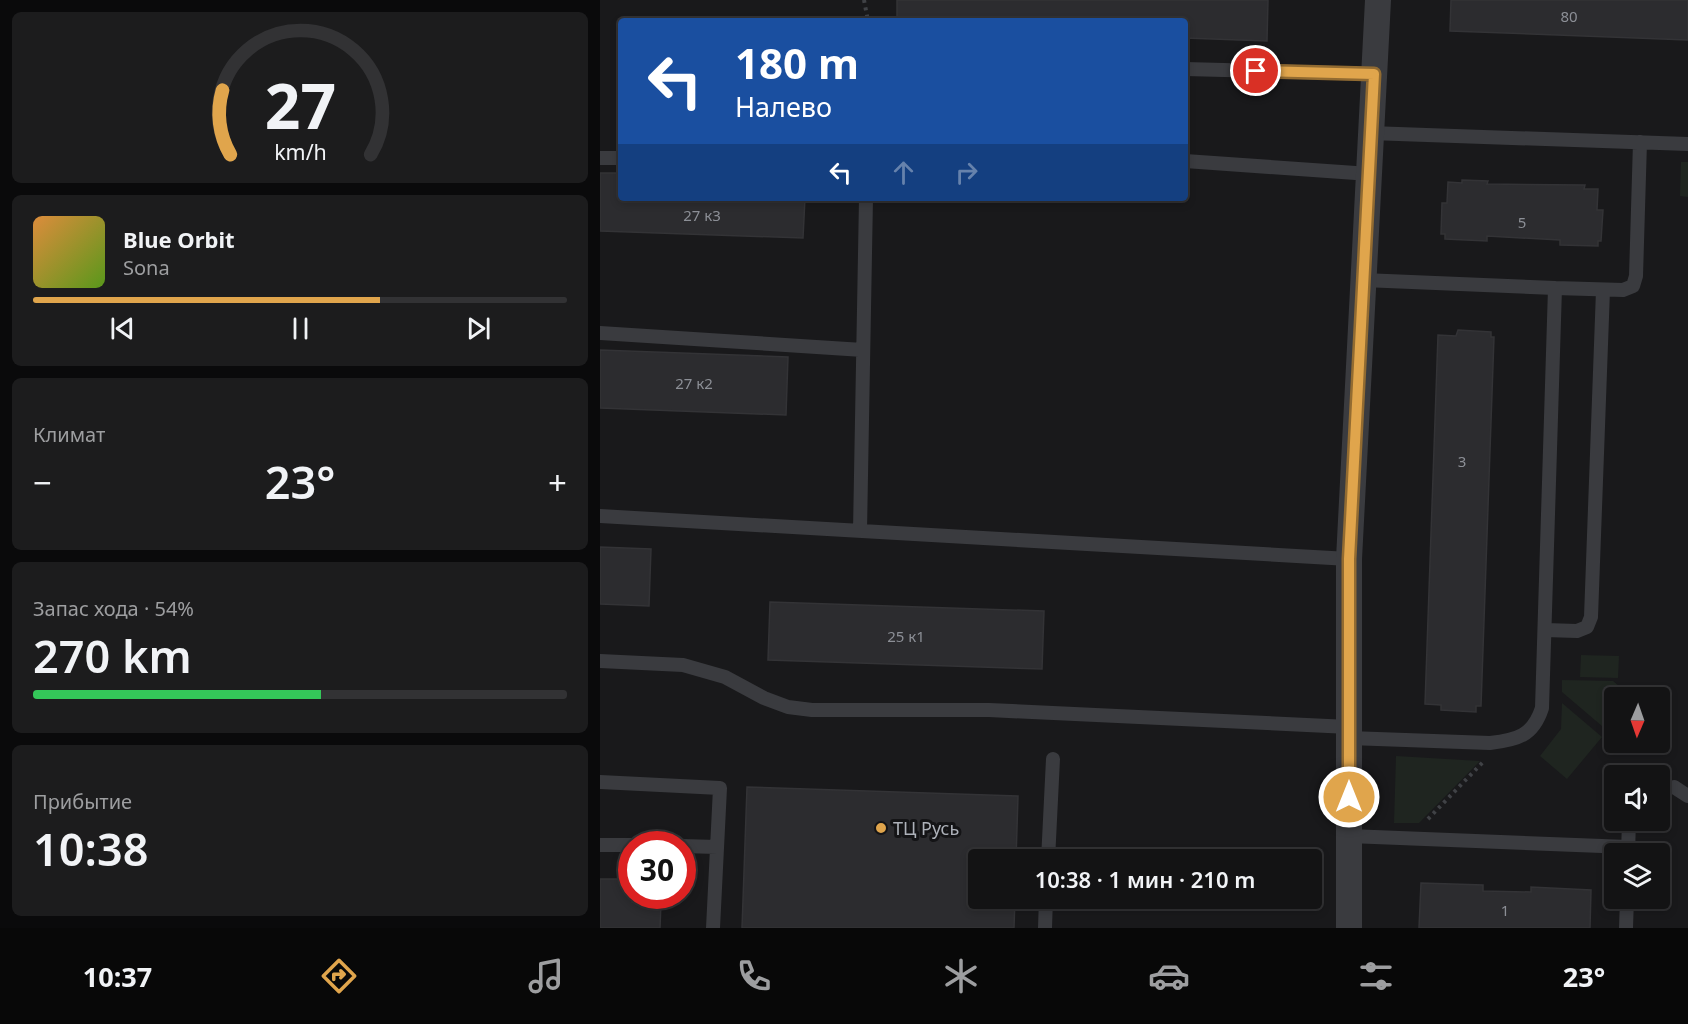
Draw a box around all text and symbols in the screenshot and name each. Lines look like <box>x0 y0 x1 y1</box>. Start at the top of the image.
house number: 80 <box>1560 6 1578 26</box>
text: 180 m <box>735 34 859 91</box>
icon: left <box>636 42 714 120</box>
pin <box>1230 45 1281 96</box>
icon: arrive <box>1239 54 1272 87</box>
text: 27 <box>264 62 336 147</box>
text: Налево <box>735 88 832 125</box>
text: km/h <box>274 137 326 166</box>
icon: left <box>824 156 857 189</box>
icon: ahead <box>887 156 920 189</box>
icon: right <box>950 156 983 189</box>
house number: 27 к3 <box>683 205 721 225</box>
house number: 5 <box>1518 212 1526 232</box>
text: Blue Orbit <box>123 224 235 254</box>
text: Sona <box>123 254 170 281</box>
icon: previous <box>106 312 139 345</box>
icon: pause <box>284 312 317 345</box>
icon: next <box>462 312 495 345</box>
house number: 27 к2 <box>675 373 713 393</box>
text: Климат <box>33 421 105 448</box>
text: 23° <box>265 451 335 512</box>
house number: 3 <box>1458 451 1466 471</box>
text: − <box>33 460 52 505</box>
text: + <box>548 460 567 505</box>
text: Запас хода · 54% <box>33 595 194 622</box>
text: 270 km <box>33 625 192 686</box>
house number: 25 к1 <box>887 626 925 646</box>
north arrow <box>1604 687 1670 753</box>
map controls <box>1604 687 1670 909</box>
position arrow <box>1317 765 1381 829</box>
button: sound <box>1604 765 1670 831</box>
text: Прибытие <box>33 788 132 815</box>
place label: ТЦ Русь <box>893 816 959 840</box>
text: 10:38 <box>33 818 148 879</box>
marker: ТЦ Русь <box>874 821 888 835</box>
speed limit sign: 30 <box>618 831 696 909</box>
button: layers <box>1604 843 1670 909</box>
text: 10:38 · 1 мин · 210 m <box>1035 864 1255 894</box>
house number: 1 <box>1501 900 1509 920</box>
icon: directions <box>318 955 360 997</box>
icon: music <box>525 955 567 997</box>
icon: phone <box>733 955 775 997</box>
icon: climate <box>940 955 982 997</box>
icon: car <box>1148 955 1190 997</box>
icon: filters <box>1355 955 1397 997</box>
text: 10:37 <box>83 958 152 995</box>
text: 23° <box>1563 958 1605 995</box>

